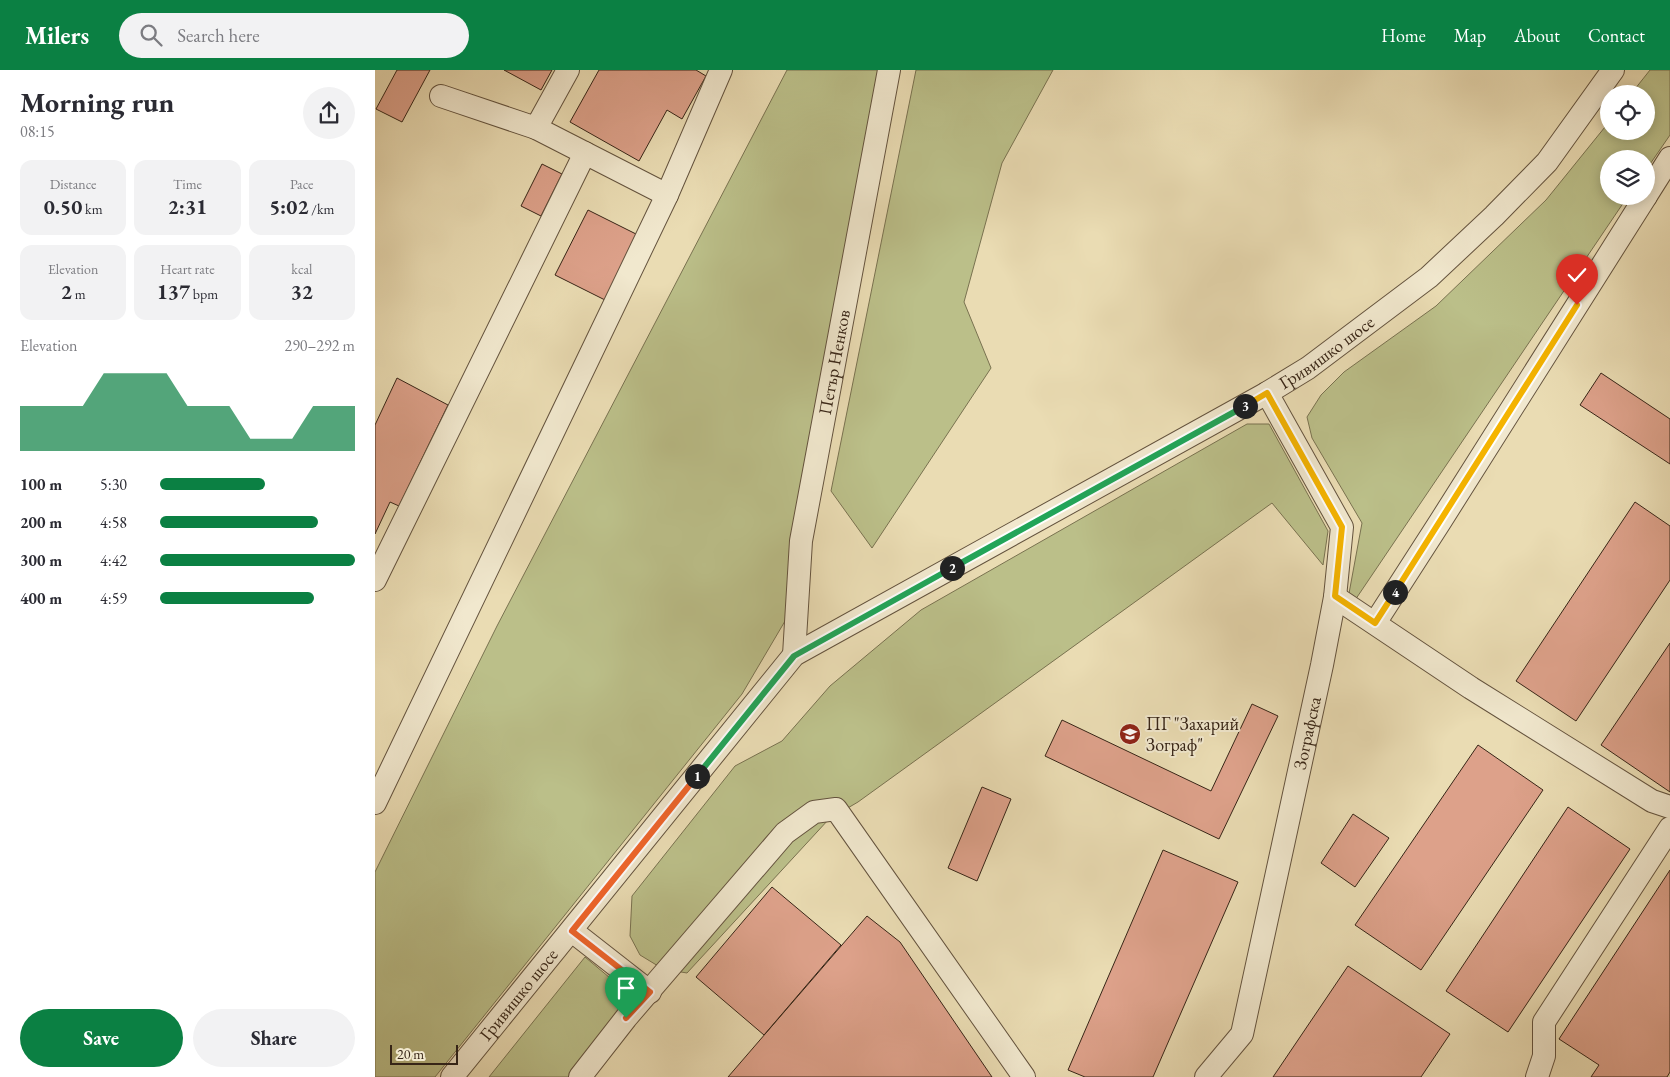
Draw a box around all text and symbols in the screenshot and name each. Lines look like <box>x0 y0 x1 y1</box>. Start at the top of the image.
search box <box>119 13 469 58</box>
text: Milers <box>25 20 89 51</box>
icon: search <box>137 21 165 49</box>
text: Search here <box>177 23 260 48</box>
text: Home <box>1381 24 1426 47</box>
text: Map <box>1454 24 1486 47</box>
text: About <box>1514 24 1560 47</box>
text: Contact <box>1588 24 1645 47</box>
text: Morning run <box>20 84 174 120</box>
map controls <box>1600 85 1655 205</box>
button: locate <box>1600 85 1655 140</box>
button: share <box>303 87 355 139</box>
text: 08:15 <box>20 121 55 142</box>
button: layers <box>1600 150 1655 205</box>
text: Distance <box>50 175 97 193</box>
text: Time <box>173 175 202 193</box>
text: Pace <box>290 175 314 193</box>
text: 0.50 <box>44 193 82 220</box>
text: 2:31 <box>168 193 207 220</box>
text: 5:02 <box>269 193 309 220</box>
text: km <box>82 200 103 218</box>
text: /km <box>309 200 334 218</box>
pin <box>1556 254 1598 305</box>
text: Elevation <box>48 260 98 278</box>
text: Heart rate <box>160 260 215 278</box>
text: kcal <box>291 260 312 278</box>
icon: check <box>1563 261 1591 289</box>
text: 2 <box>61 278 72 305</box>
text: 137 <box>157 278 190 305</box>
text: 32 <box>291 278 313 305</box>
text: m <box>72 285 86 303</box>
text: bpm <box>190 285 218 303</box>
street label: Петър Ненков <box>813 307 855 417</box>
street label: Гривишко шосе <box>1274 310 1379 394</box>
text: Elevation <box>20 335 78 356</box>
text: 290–292 m <box>284 335 355 356</box>
pin: 3 <box>1233 394 1257 418</box>
text: 3 <box>1242 397 1249 415</box>
text: 100 m <box>20 474 62 495</box>
text: 5:30 <box>100 474 127 495</box>
text: 200 m <box>20 512 62 533</box>
text: 4:58 <box>100 512 127 533</box>
text: 300 m <box>20 550 62 571</box>
text: 4:42 <box>100 550 127 571</box>
pin: 2 <box>939 556 965 580</box>
text: 2 <box>949 559 956 577</box>
pin: 4 <box>1383 580 1407 604</box>
text: 4 <box>1392 583 1399 601</box>
text: 400 m <box>20 588 62 609</box>
text: 4:59 <box>100 588 127 609</box>
street label: Зографска <box>1288 694 1326 771</box>
place label: ПГ "Захарий Зограф" <box>1146 712 1240 756</box>
school or university icon: ПГ "Захарий Зограф" <box>1118 722 1142 746</box>
pin: 1 <box>685 764 709 788</box>
text: 1 <box>694 767 701 785</box>
street label: Гривишко шосе <box>474 944 563 1045</box>
pin <box>605 967 647 1018</box>
icon: arrive <box>612 974 640 1002</box>
button: Save <box>20 1009 183 1067</box>
button: Share <box>193 1009 355 1067</box>
scale bar <box>390 1042 457 1065</box>
text: 20 m <box>397 1045 424 1063</box>

